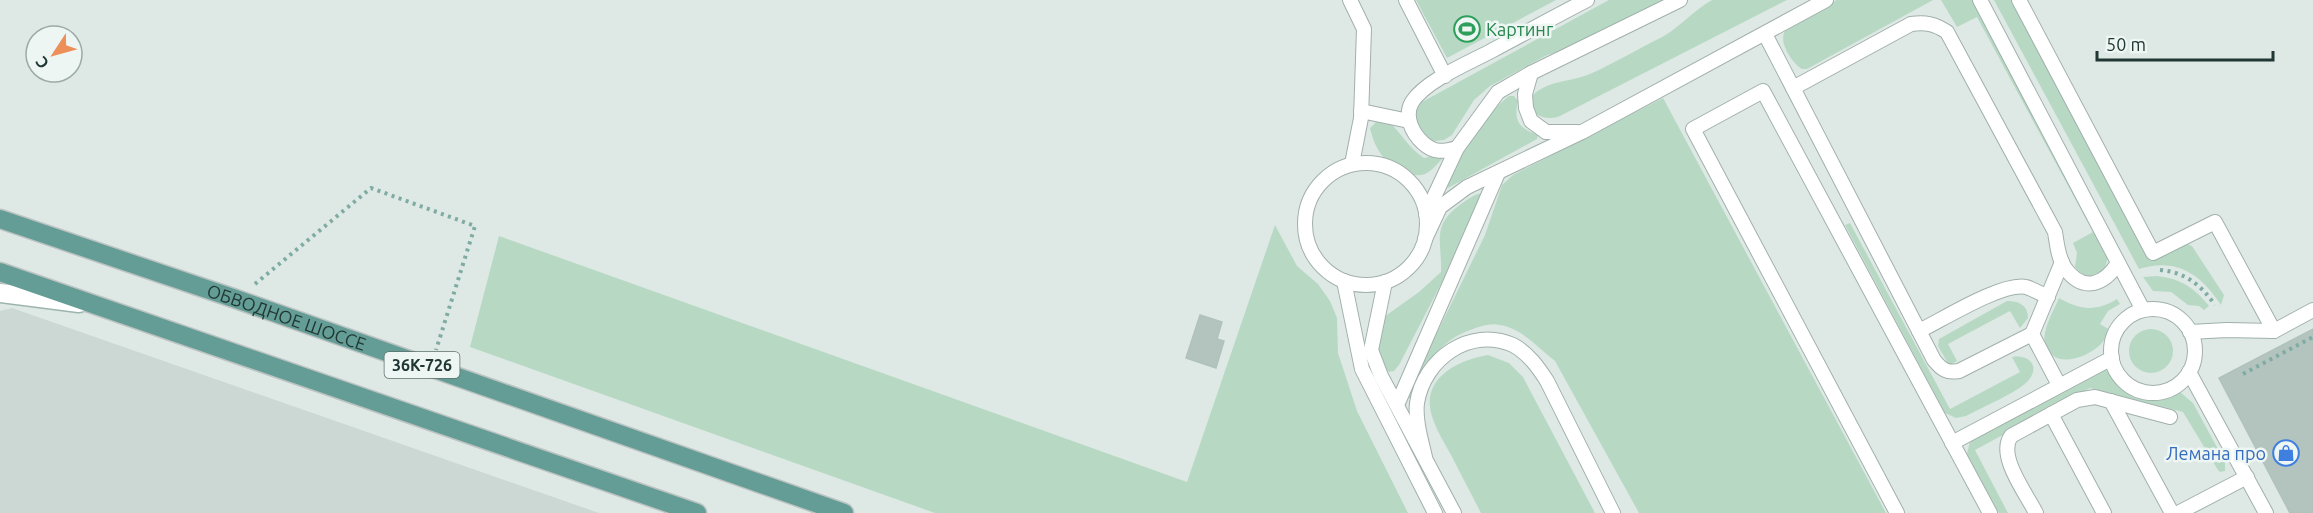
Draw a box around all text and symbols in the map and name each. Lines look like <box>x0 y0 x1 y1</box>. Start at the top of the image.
sports icon: Картинг <box>1452 14 1482 44</box>
place label: Картинг <box>1486 19 1553 39</box>
north arrow <box>24 24 84 84</box>
scale bar <box>2097 24 2272 62</box>
text: 50 m <box>2106 34 2146 54</box>
text: С <box>32 53 52 72</box>
street label: ОБВОДНОЕ ШОССЕ <box>205 280 369 354</box>
road number: 36К-726 <box>384 352 460 378</box>
shop icon: Лемана про <box>2271 438 2301 468</box>
place label: Лемана про <box>2166 443 2266 463</box>

